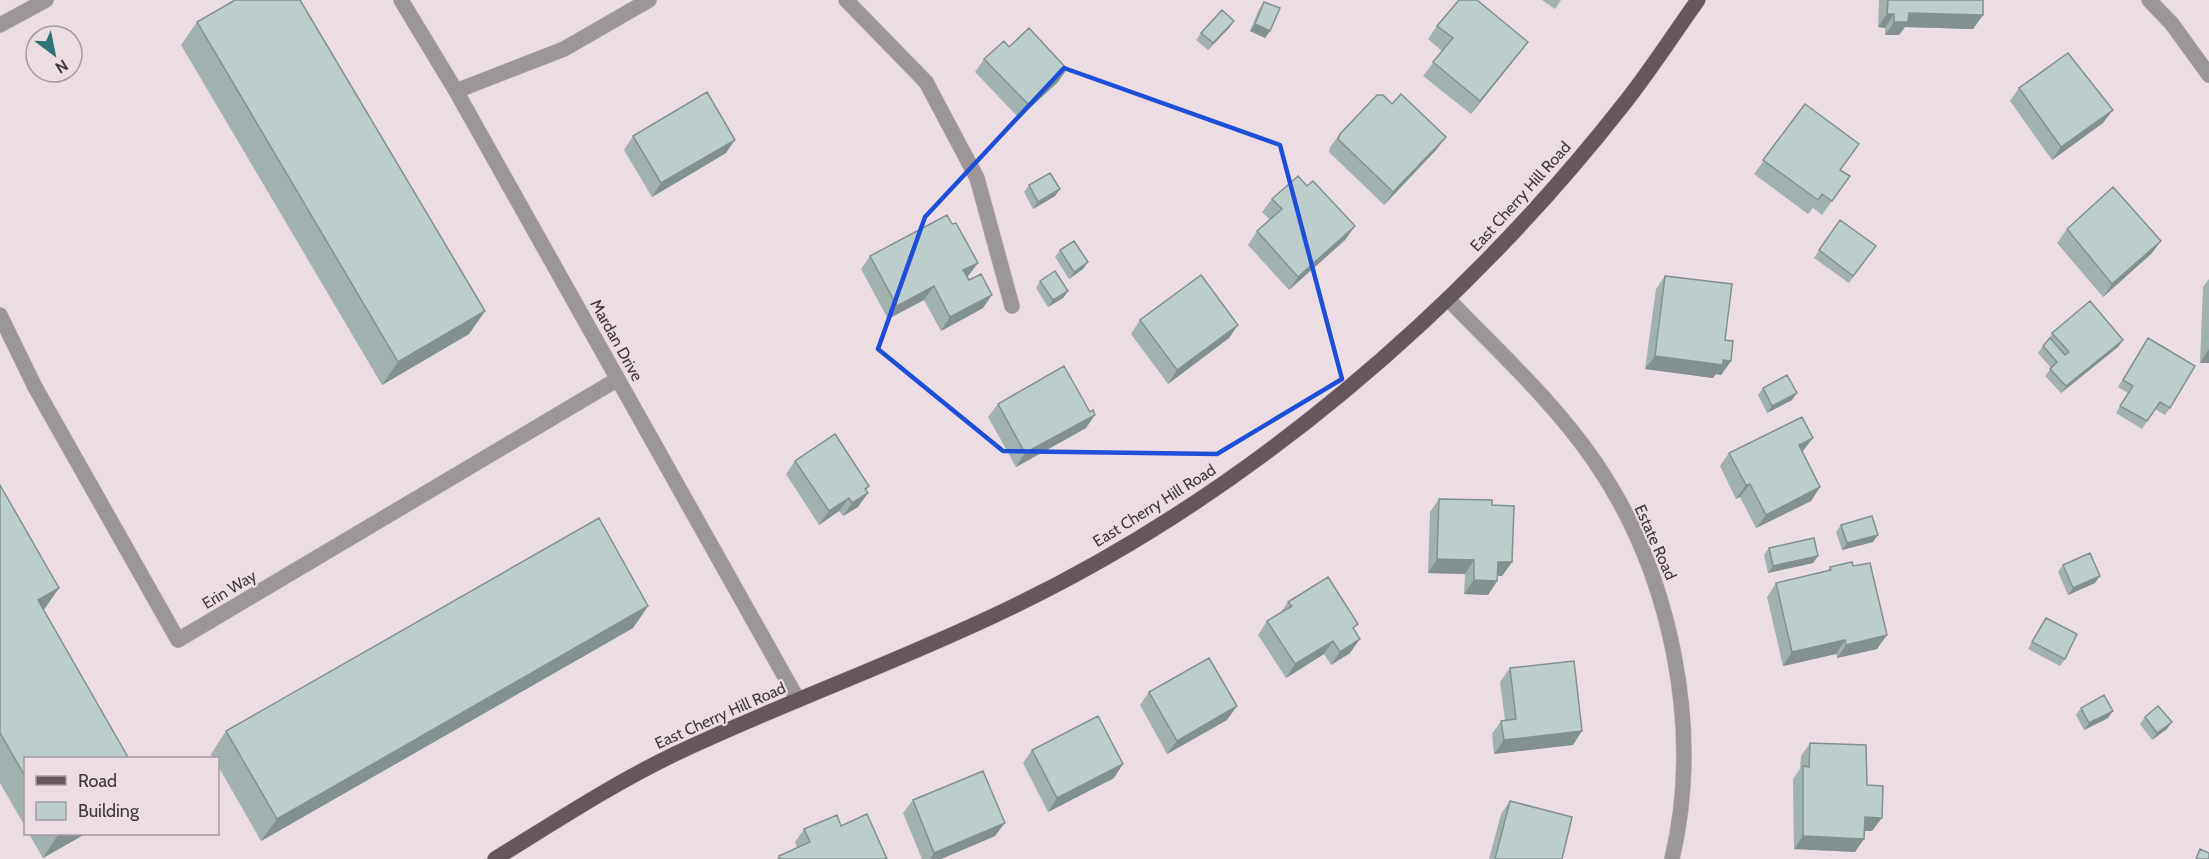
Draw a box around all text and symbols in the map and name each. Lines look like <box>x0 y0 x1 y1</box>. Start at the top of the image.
north arrow <box>24 24 84 84</box>
text: N <box>52 55 72 77</box>
street label: East Cherry Hill Road <box>1466 138 1575 255</box>
street label: Mardan Drive <box>586 296 647 384</box>
street label: East Cherry Hill Road <box>1089 460 1219 551</box>
street label: Estate Road <box>1631 502 1681 583</box>
street label: Erin Way <box>199 566 260 613</box>
street label: East Cherry Hill Road <box>652 678 789 753</box>
legend <box>24 757 219 835</box>
text: Road <box>78 770 117 792</box>
text: Building <box>78 800 140 822</box>

